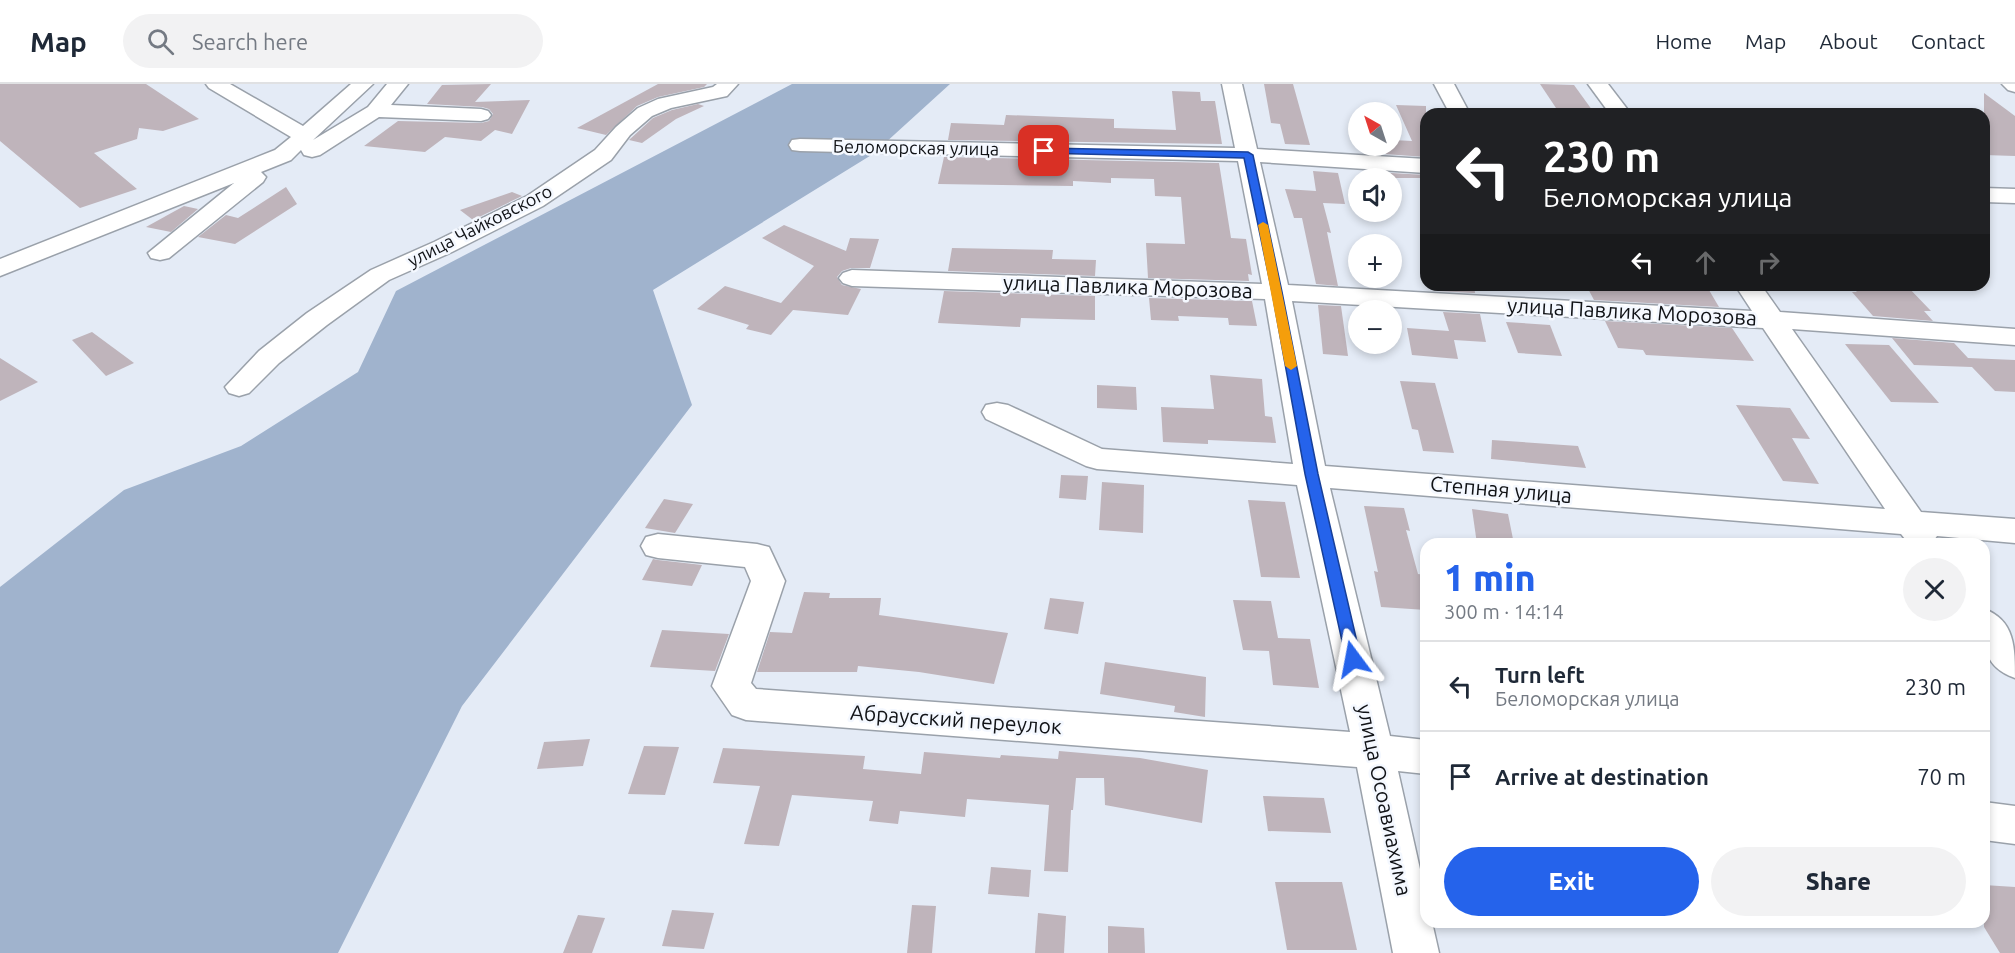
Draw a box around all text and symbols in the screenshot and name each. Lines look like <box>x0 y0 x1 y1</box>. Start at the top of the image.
search box <box>123 14 543 68</box>
icon: search <box>144 25 177 58</box>
text: Map <box>30 26 87 57</box>
text: Search here <box>192 29 308 54</box>
text: Home <box>1655 29 1712 53</box>
text: Map <box>1745 29 1786 53</box>
text: About <box>1819 29 1878 53</box>
text: Contact <box>1911 29 1985 53</box>
north arrow <box>1348 102 1402 156</box>
map controls <box>1348 102 1402 354</box>
pin <box>1018 125 1069 176</box>
icon: left <box>1444 132 1522 210</box>
text: 230 m <box>1543 133 1660 180</box>
icon: arrive <box>1027 134 1060 167</box>
street label: Беломорская улица <box>833 136 999 158</box>
button: sound <box>1348 168 1402 222</box>
street label: улица Чайковского <box>404 180 555 270</box>
text: Беломорская улица <box>1543 182 1792 212</box>
button: + <box>1348 234 1402 288</box>
icon: left <box>1626 246 1659 279</box>
icon: ahead <box>1689 246 1722 279</box>
icon: right <box>1752 246 1785 279</box>
street label: улица Павлика Морозова <box>1003 270 1253 302</box>
street label: улица Павлика Морозова <box>1507 292 1757 330</box>
button: − <box>1348 300 1402 354</box>
street label: Степная улица <box>1429 471 1573 507</box>
text: 1 min <box>1444 557 1536 598</box>
button: close <box>1903 558 1966 621</box>
text: 300 m · 14:14 <box>1444 600 1564 623</box>
position arrow <box>1321 627 1385 691</box>
text: Turn left <box>1495 662 1585 687</box>
icon: left <box>1444 670 1477 703</box>
text: 230 m <box>1905 674 1966 699</box>
text: Беломорская улица <box>1495 687 1680 710</box>
street label: Абраусский переулок <box>850 700 1063 738</box>
street label: улица Осоавиахима <box>1353 702 1417 898</box>
icon: arrive <box>1444 760 1477 793</box>
text: Arrive at destination <box>1495 764 1709 789</box>
text: 70 m <box>1917 764 1966 789</box>
button: Exit <box>1444 847 1699 916</box>
button: Share <box>1711 847 1966 916</box>

